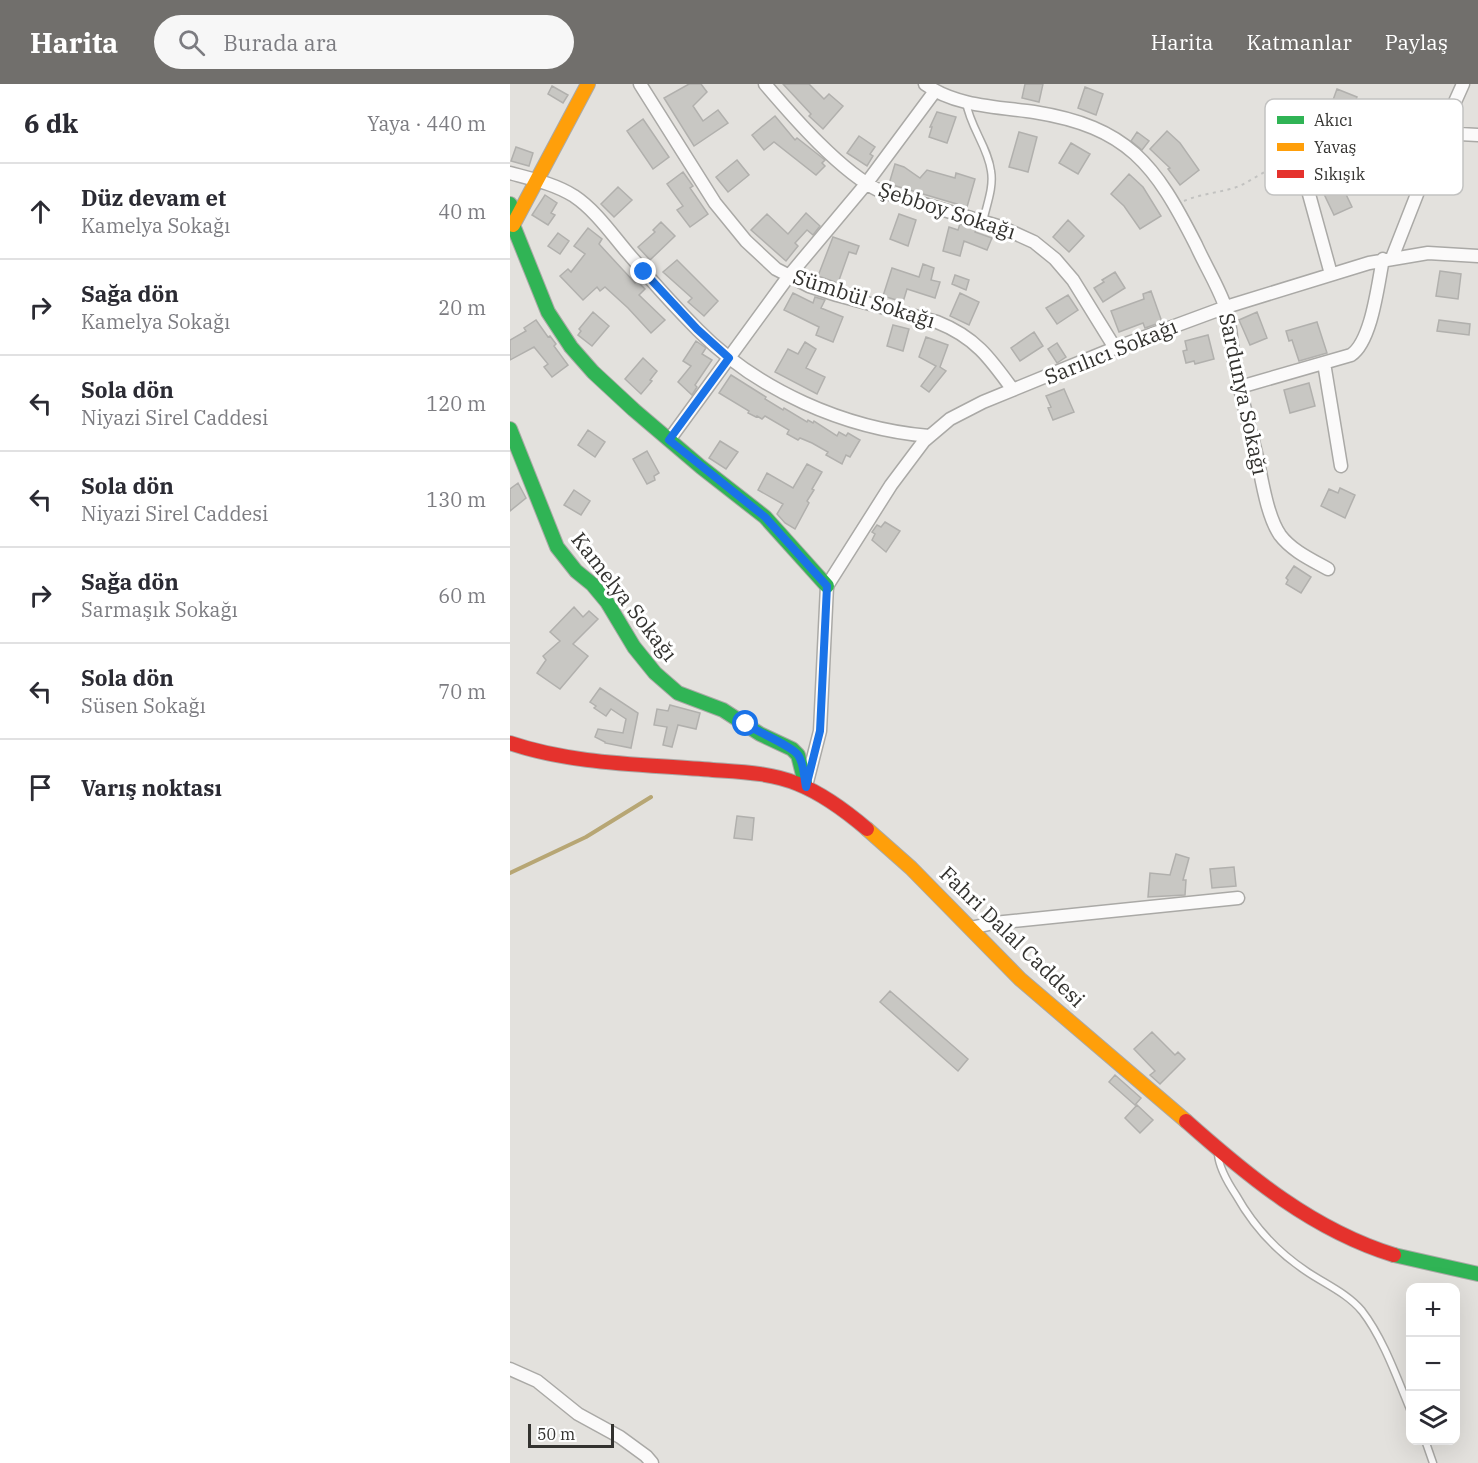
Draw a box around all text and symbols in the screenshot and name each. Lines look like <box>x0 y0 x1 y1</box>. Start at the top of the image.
search box <box>154 15 574 69</box>
text: Harita <box>30 24 118 61</box>
icon: search <box>175 26 208 59</box>
text: Burada ara <box>223 28 338 57</box>
text: Harita <box>1151 28 1214 56</box>
text: Katmanlar <box>1247 28 1352 56</box>
text: Paylaş <box>1385 28 1448 56</box>
legend <box>1265 99 1463 195</box>
text: 6 dk <box>24 106 78 140</box>
text: Yaya · 440 m <box>367 110 486 137</box>
text: Akıcı <box>1314 110 1353 130</box>
text: Yavaş <box>1314 137 1356 157</box>
text: Sıkışık <box>1314 164 1366 184</box>
street label: Şebboy Sokağı <box>875 175 1019 245</box>
text: Düz devam et <box>81 183 226 212</box>
icon: ahead <box>24 195 57 228</box>
text: 40 m <box>438 198 486 225</box>
text: Kamelya Sokağı <box>81 212 230 239</box>
route end <box>630 258 656 284</box>
street label: Sümbül Sokağı <box>790 262 939 334</box>
text: Sağa dön <box>81 279 179 308</box>
icon: right <box>24 291 57 324</box>
text: 20 m <box>438 294 486 321</box>
text: Kamelya Sokağı <box>81 308 230 335</box>
street label: Sardunya Sokağı <box>1213 310 1275 478</box>
street label: Sarılıcı Sokağı <box>1040 312 1181 390</box>
text: Sola dön <box>81 375 174 404</box>
icon: left <box>24 387 57 420</box>
text: 120 m <box>426 390 486 417</box>
text: Niyazi Sirel Caddesi <box>81 404 268 431</box>
text: Sola dön <box>81 471 174 500</box>
icon: left <box>24 483 57 516</box>
text: 130 m <box>426 486 486 513</box>
text: Niyazi Sirel Caddesi <box>81 500 268 527</box>
street label: Kamelya Sokağı <box>565 526 684 667</box>
text: Sağa dön <box>81 567 179 596</box>
icon: right <box>24 579 57 612</box>
text: 60 m <box>438 582 486 609</box>
text: Sarmaşık Sokağı <box>81 596 238 623</box>
text: Sola dön <box>81 663 174 692</box>
icon: left <box>24 675 57 708</box>
text: 70 m <box>438 678 486 705</box>
text: Süsen Sokağı <box>81 692 206 719</box>
route start <box>732 710 758 736</box>
icon: arrive <box>24 771 57 804</box>
text: Varış noktası <box>81 773 222 802</box>
street label: Fahri Dalal Caddesi <box>934 860 1091 1013</box>
map controls <box>1406 1283 1460 1445</box>
button: + <box>1406 1283 1460 1337</box>
button: − <box>1406 1337 1460 1391</box>
button: layers <box>1406 1391 1460 1445</box>
scale bar <box>528 1421 614 1448</box>
text: 50 m <box>537 1424 575 1444</box>

